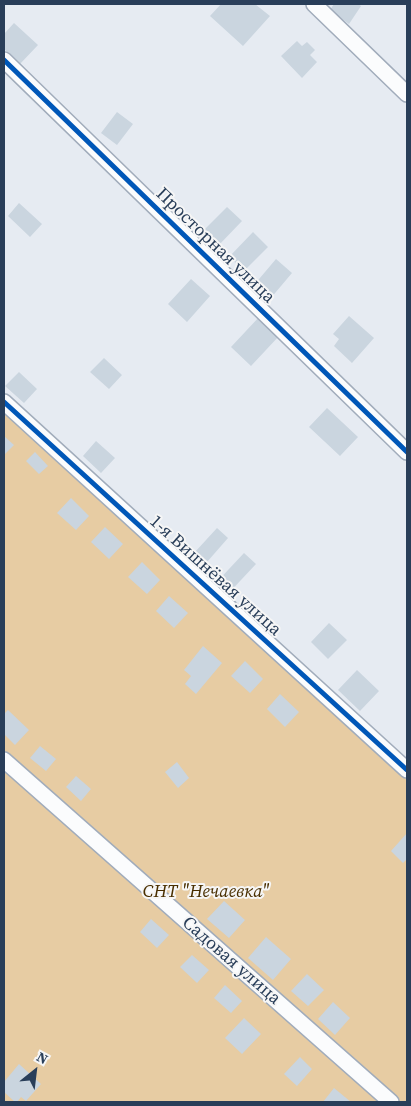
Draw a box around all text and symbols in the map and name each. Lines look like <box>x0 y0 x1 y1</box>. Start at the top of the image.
street label: Просторная улица <box>151 184 279 308</box>
street label: 1-я Вишнёвая улица <box>145 511 285 641</box>
park label: СНТ "Нечаевка" <box>143 881 269 903</box>
street label: Садовая улица <box>177 912 285 1010</box>
north arrow <box>10 1046 60 1096</box>
text: N <box>33 1047 52 1069</box>

